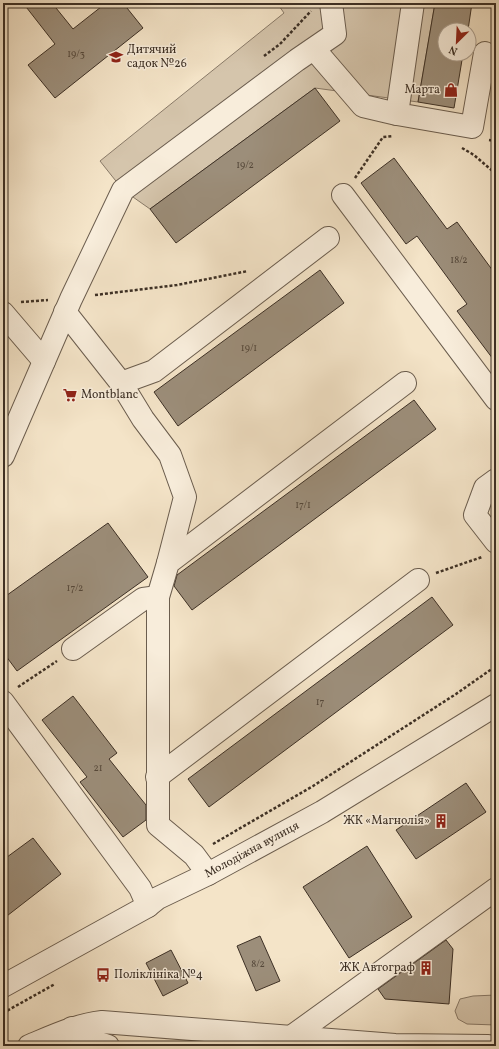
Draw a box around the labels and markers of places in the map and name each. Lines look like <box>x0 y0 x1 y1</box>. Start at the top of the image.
place label: Дитячий садок №26 <box>127 42 187 72</box>
school or university icon: Дитячий садок №26 <box>108 49 124 65</box>
place label: Марта <box>404 82 440 98</box>
shop icon: Марта <box>443 82 459 98</box>
supermarket icon: Montblanc <box>62 387 78 403</box>
place label: Montblanc <box>81 387 138 403</box>
place label: ЖК «Магнолія» <box>343 813 430 829</box>
building icon: ЖК «Магнолія» <box>433 813 449 829</box>
place label: ЖК Автограф <box>340 960 415 976</box>
building icon: ЖК Автограф <box>418 960 434 976</box>
bus stop icon: Поліклініка №4 <box>95 967 111 983</box>
place label: Поліклініка №4 <box>114 967 203 983</box>

